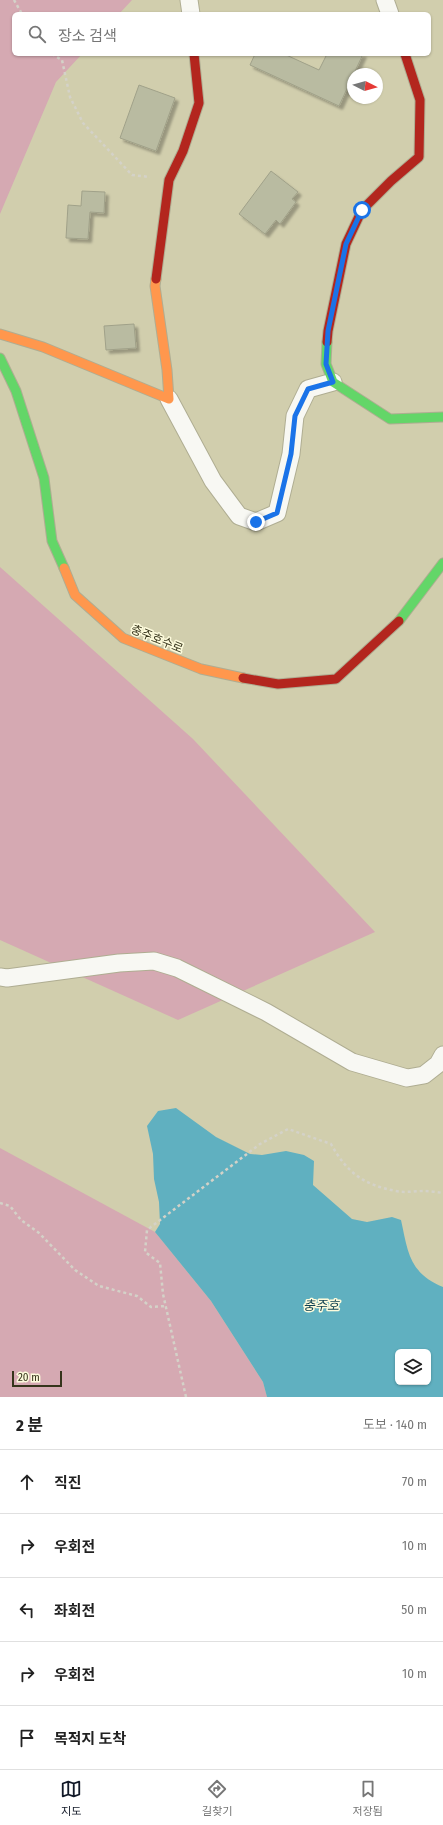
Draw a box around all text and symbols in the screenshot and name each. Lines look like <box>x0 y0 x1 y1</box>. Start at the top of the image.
search box <box>12 12 431 56</box>
icon: search <box>26 23 48 45</box>
text: 장소 검색 <box>58 27 117 45</box>
north arrow <box>347 68 383 104</box>
route start <box>353 201 371 219</box>
route end <box>247 513 265 531</box>
street label: 충주호수로 <box>129 622 185 656</box>
water label: 충주호 <box>303 1298 340 1313</box>
map controls <box>395 1349 431 1385</box>
button: layers <box>395 1349 431 1385</box>
scale bar <box>12 1369 62 1388</box>
text: 20 m <box>18 1371 40 1384</box>
text: 2 분 <box>16 1415 43 1436</box>
text: 도보 · 140 m <box>363 1417 427 1432</box>
icon: ahead <box>16 1471 38 1493</box>
text: 직진 <box>54 1474 82 1492</box>
text: 70 m <box>402 1474 427 1489</box>
icon: right <box>16 1535 38 1557</box>
text: 우회전 <box>54 1538 95 1556</box>
text: 10 m <box>402 1538 427 1553</box>
icon: left <box>16 1599 38 1621</box>
text: 좌회전 <box>54 1602 95 1620</box>
text: 50 m <box>401 1602 427 1617</box>
icon: right <box>16 1663 38 1685</box>
text: 우회전 <box>54 1666 95 1684</box>
text: 10 m <box>402 1666 427 1681</box>
icon: arrive <box>16 1727 38 1749</box>
text: 목적지 도착 <box>54 1730 126 1748</box>
tab: 지도 <box>60 1778 82 1818</box>
tab: 길찾기 <box>202 1778 232 1818</box>
tab: 저장됨 <box>353 1778 383 1818</box>

